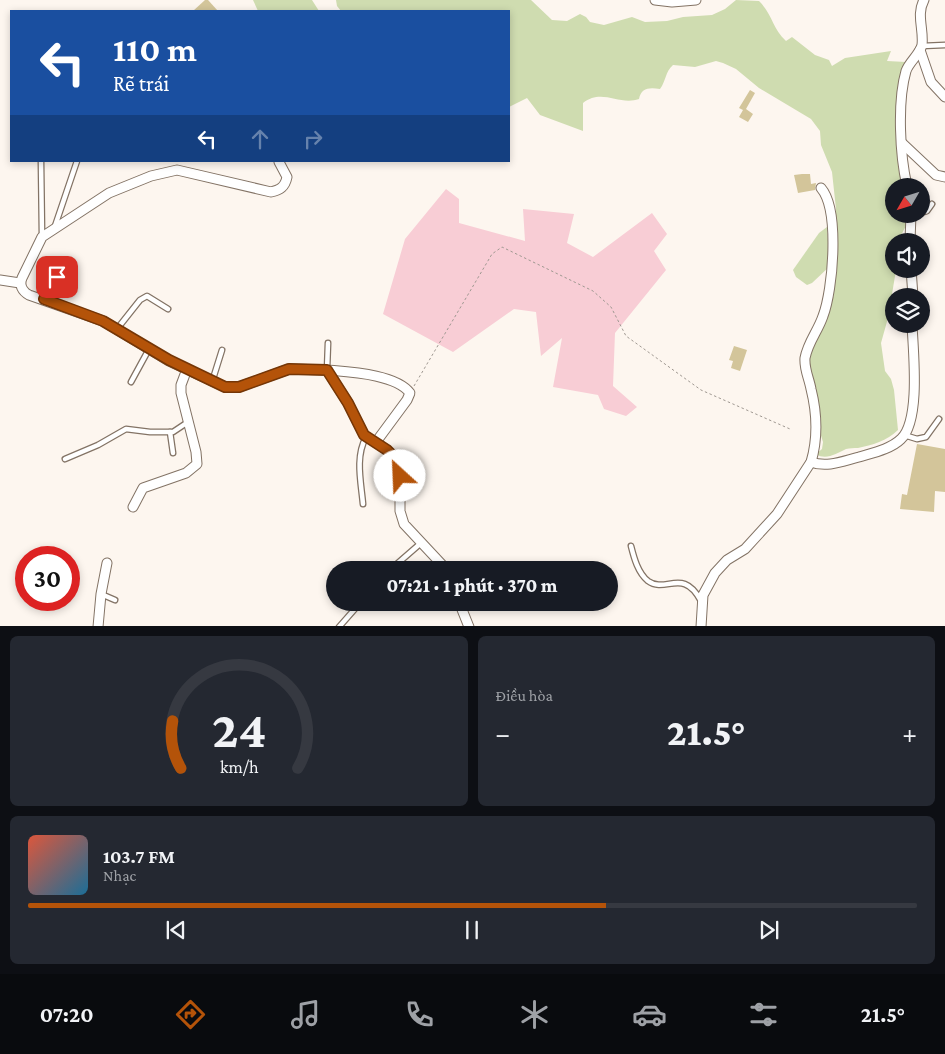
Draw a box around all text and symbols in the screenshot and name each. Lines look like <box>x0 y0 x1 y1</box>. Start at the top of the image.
icon: left <box>30 30 95 95</box>
text: 110 m <box>113 30 197 69</box>
text: Rẽ trái <box>113 71 169 96</box>
icon: left <box>193 125 221 153</box>
icon: ahead <box>246 125 274 153</box>
icon: right <box>299 125 327 153</box>
north arrow <box>885 178 930 222</box>
map controls <box>885 178 930 333</box>
button: sound <box>885 233 930 278</box>
pin <box>36 256 78 298</box>
icon: arrive <box>43 263 71 291</box>
button: layers <box>885 288 930 333</box>
position arrow <box>373 449 425 501</box>
speed limit sign: 30 <box>15 546 80 611</box>
text: 07:21 · 1 phút · 370 m <box>387 575 557 596</box>
text: Điều hòa <box>496 687 553 704</box>
text: 24 <box>211 700 266 758</box>
text: 21.5° <box>667 711 746 753</box>
text: − <box>496 718 510 749</box>
text: + <box>902 718 917 749</box>
text: km/h <box>219 757 258 777</box>
text: 103.7 FM <box>103 846 175 867</box>
text: Nhạc <box>103 867 136 884</box>
icon: previous <box>162 916 190 944</box>
icon: pause <box>458 916 486 944</box>
icon: next <box>755 916 783 944</box>
icon: directions <box>173 997 208 1032</box>
icon: music <box>288 997 323 1032</box>
icon: phone <box>402 997 437 1032</box>
icon: climate <box>517 997 552 1032</box>
icon: car <box>632 997 667 1032</box>
icon: filters <box>746 997 781 1032</box>
text: 07:20 <box>40 1002 94 1027</box>
text: 21.5° <box>861 1002 905 1027</box>

